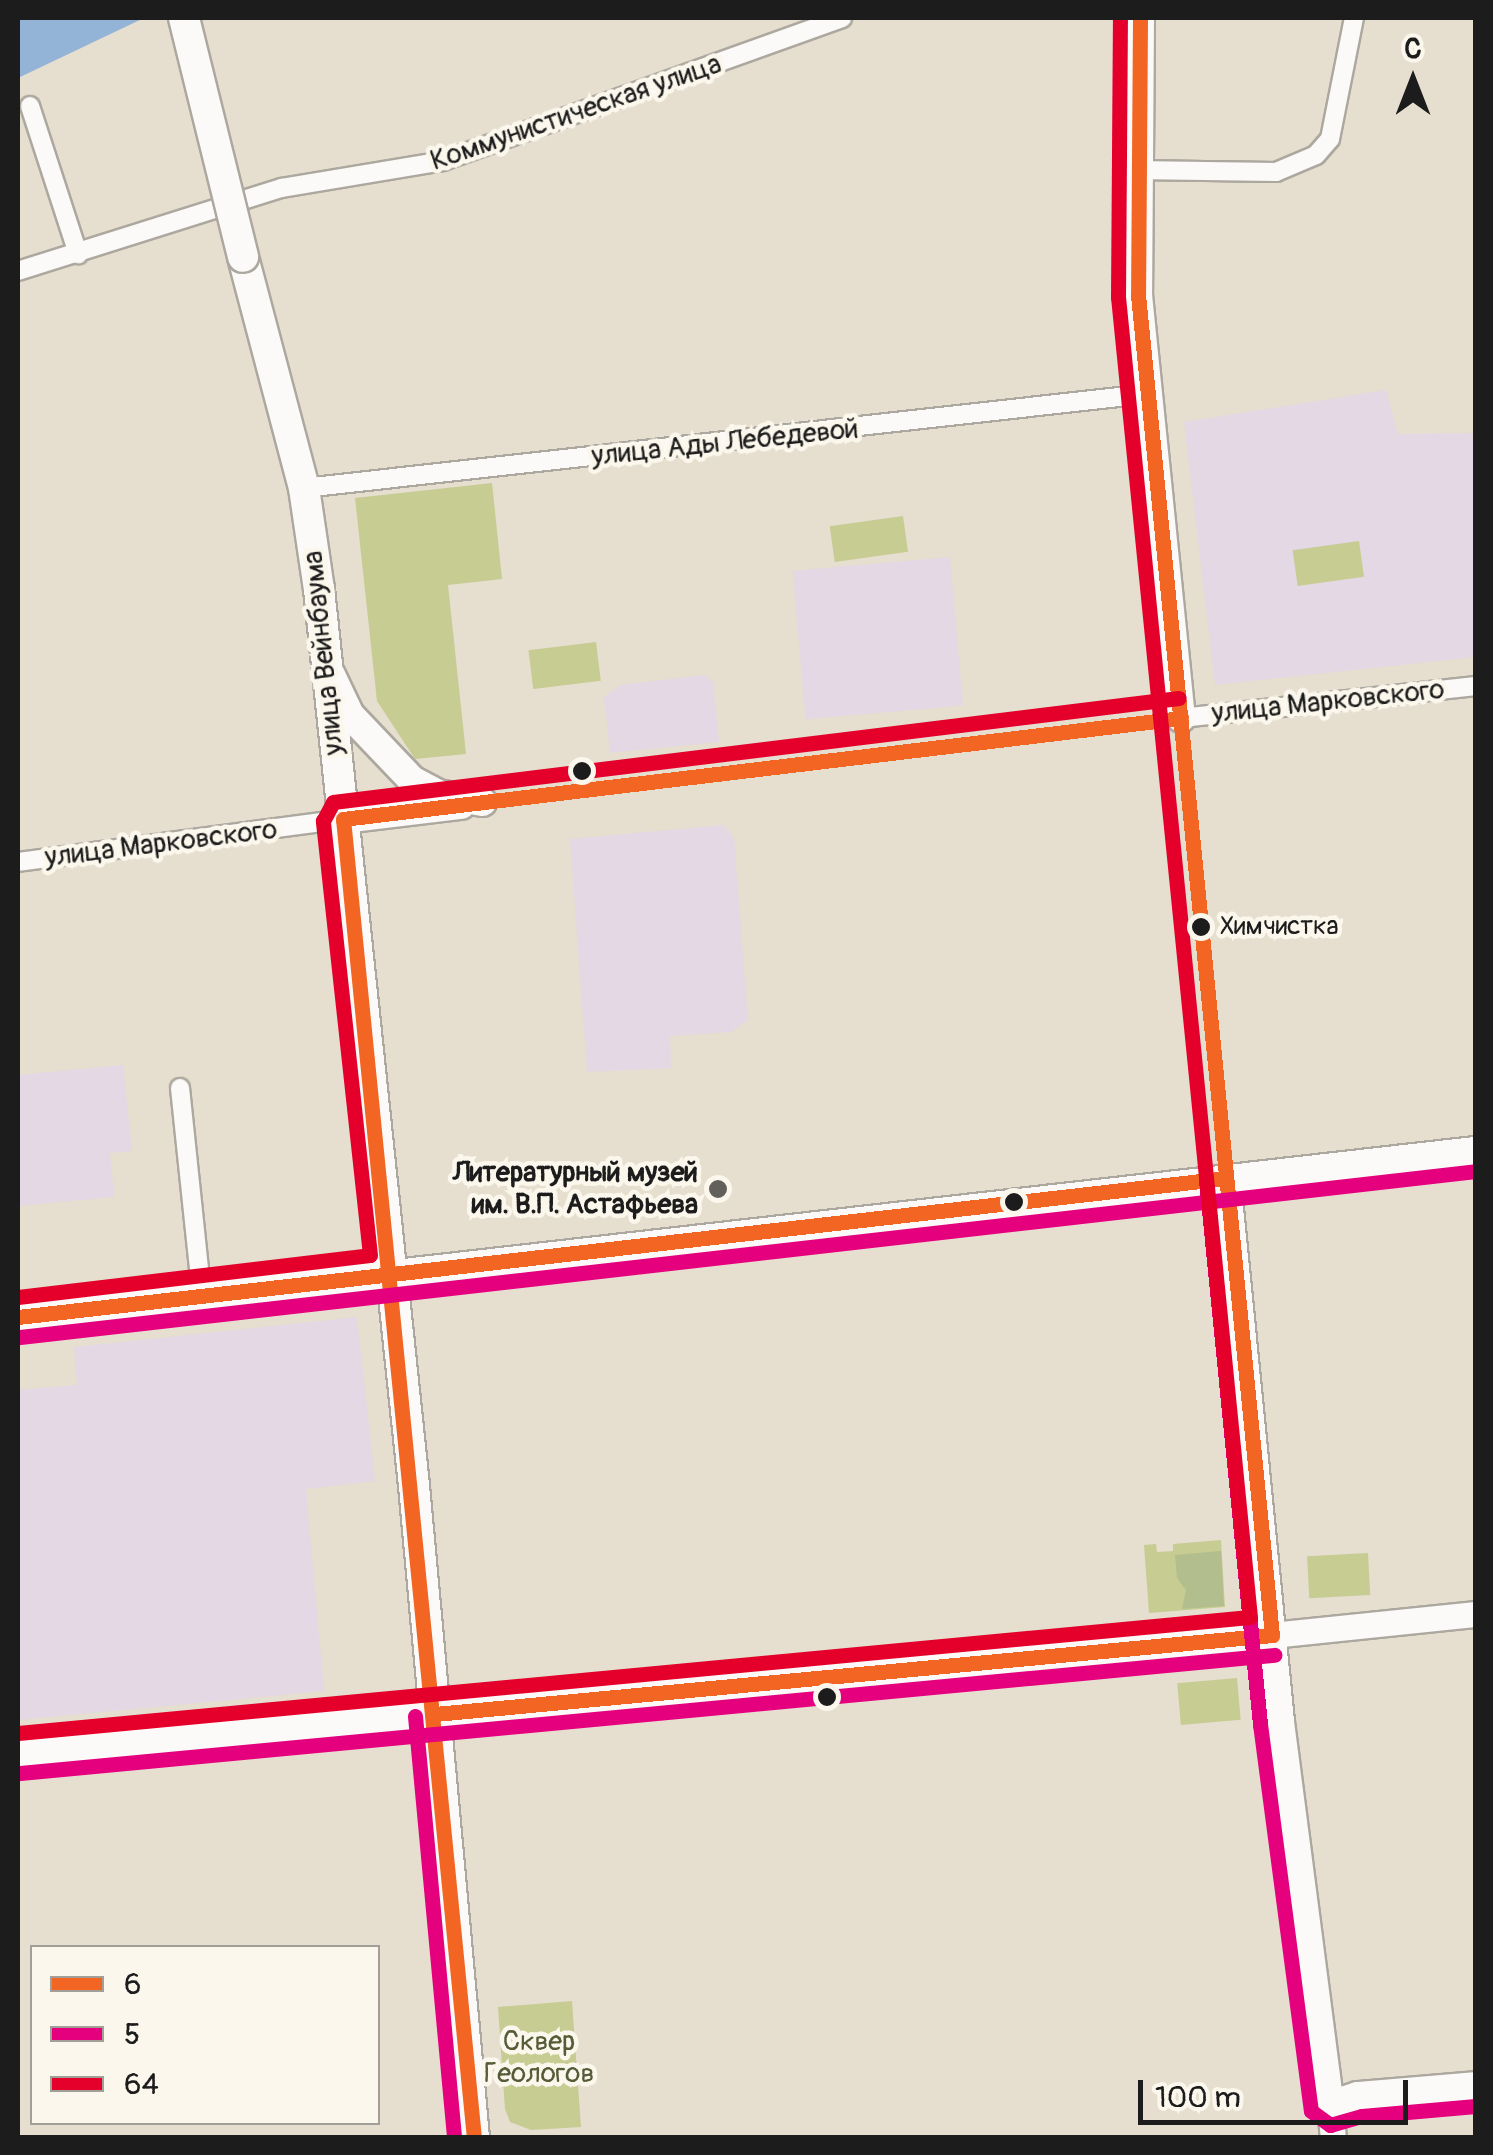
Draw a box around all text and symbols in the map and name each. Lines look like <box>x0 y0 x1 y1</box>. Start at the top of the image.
north arrow <box>1363 30 1463 130</box>
text: С <box>1404 32 1422 67</box>
street label: Коммунистическая улица <box>426 47 726 179</box>
street label: улица Ады Лебедевой <box>590 412 860 474</box>
street label: улица Вейнбаума <box>297 549 351 757</box>
street label: улица Марковского <box>1210 673 1446 731</box>
unlabelled marker <box>572 761 592 781</box>
street label: улица Марковского <box>43 813 279 875</box>
place label: Химчистка <box>1220 911 1339 943</box>
marker: Химчистка <box>1191 917 1211 937</box>
place label: Литературный музей им. В.П. Астафьева <box>453 1156 698 1222</box>
marker: Литературный музей им. В.П. Астафьева <box>707 1178 729 1200</box>
unlabelled marker <box>1004 1192 1024 1212</box>
unlabelled marker <box>817 1687 837 1707</box>
legend <box>30 1945 380 2125</box>
text: 6 <box>124 1966 141 2003</box>
text: 5 <box>124 2016 140 2053</box>
park label: Сквер Геологов <box>484 2025 594 2091</box>
scale bar <box>1143 2060 1413 2122</box>
text: 64 <box>124 2066 159 2103</box>
text: 100 m <box>1155 2079 1241 2116</box>

